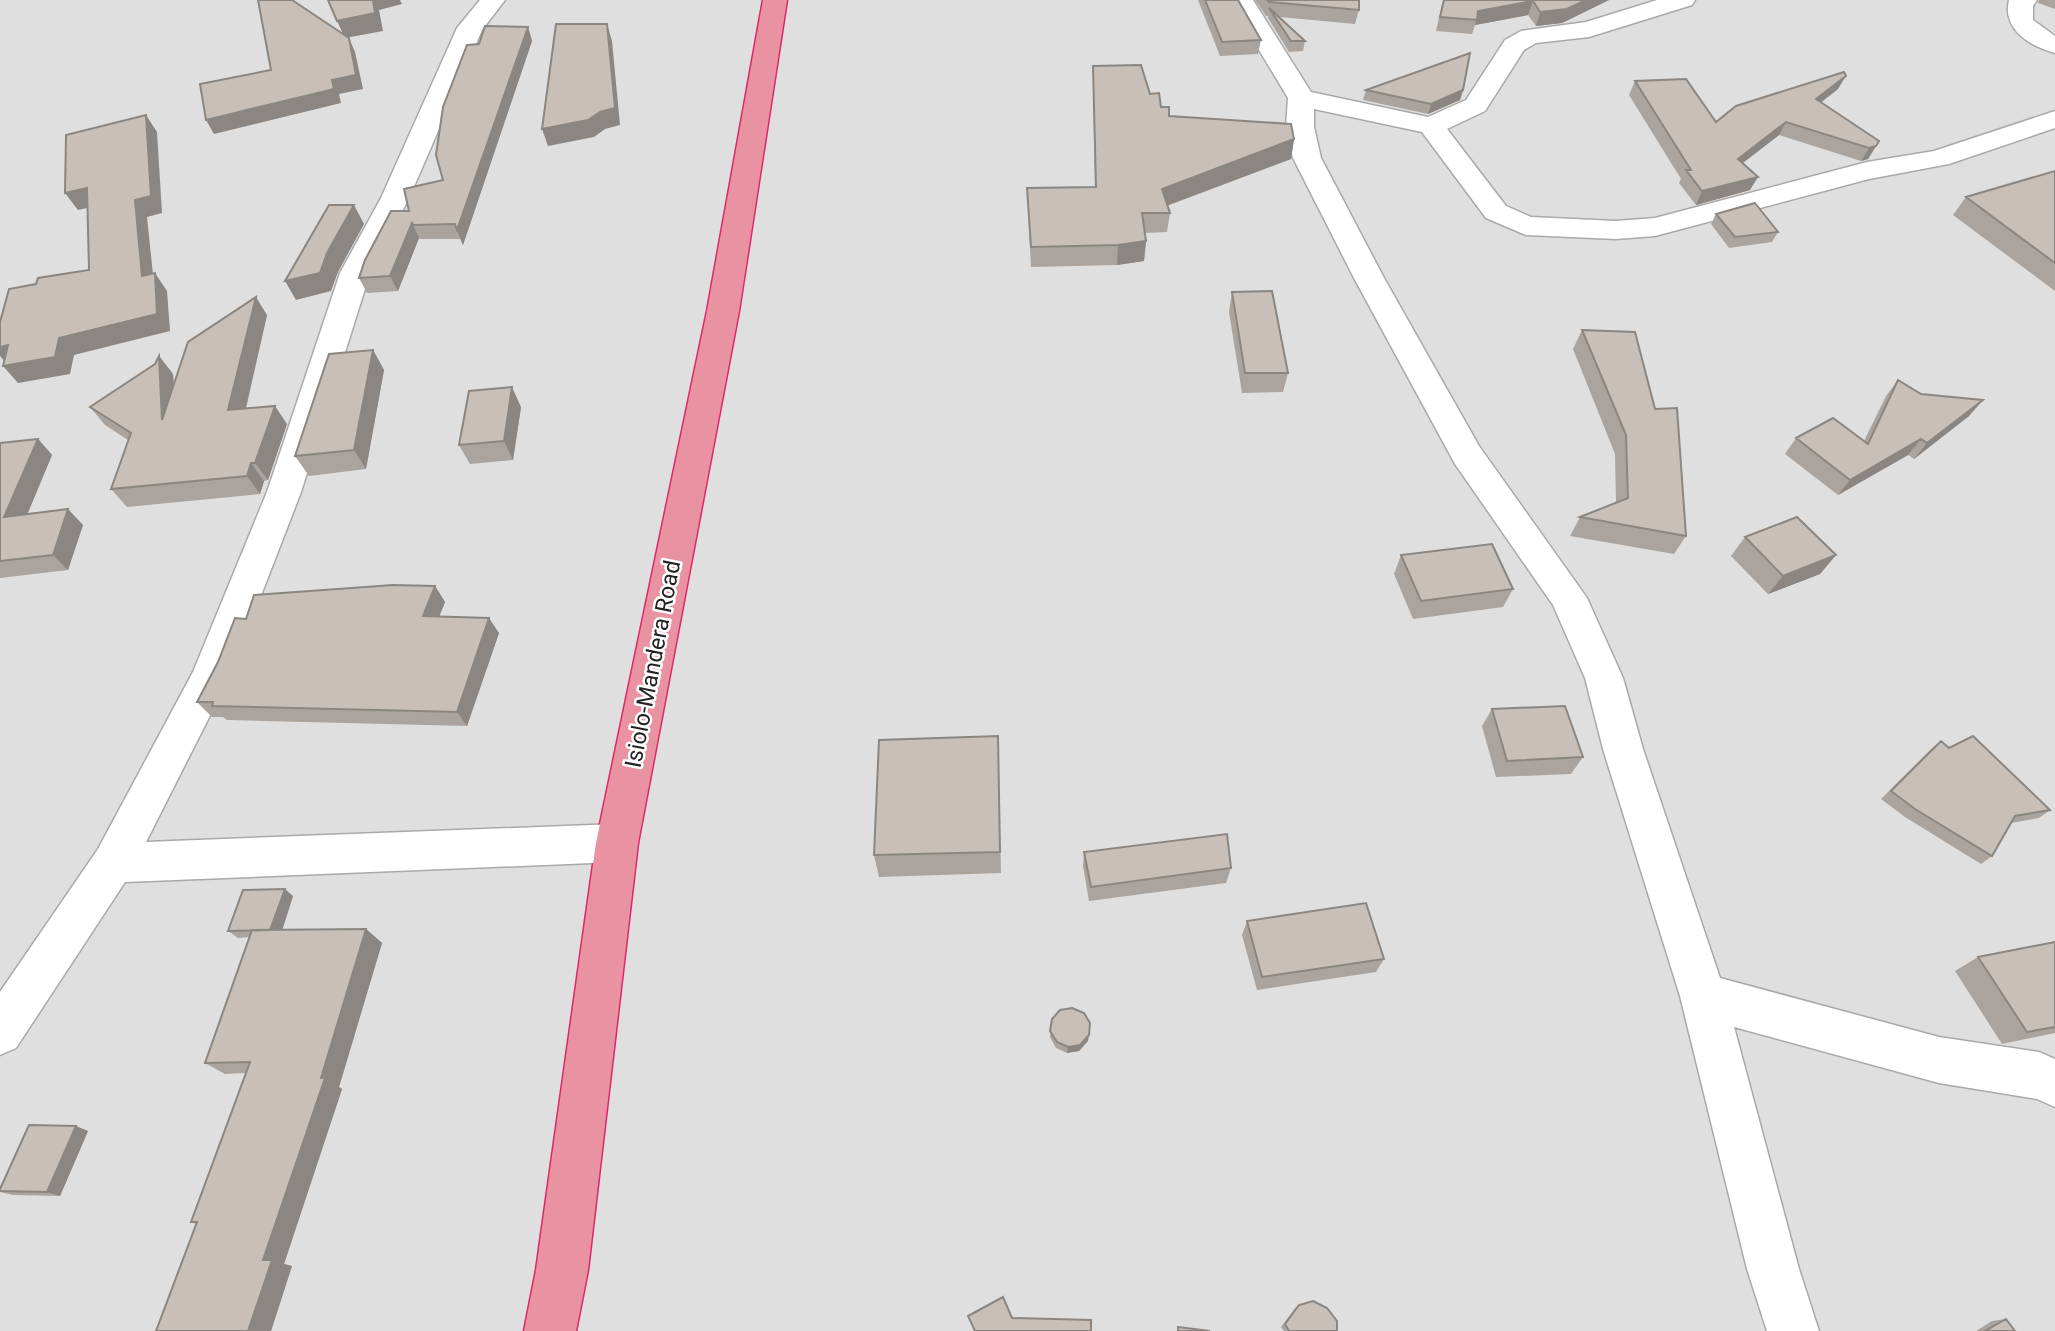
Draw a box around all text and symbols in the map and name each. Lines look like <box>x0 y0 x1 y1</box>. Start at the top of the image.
street label: Isiolo-Mandera Road <box>620 558 686 770</box>

